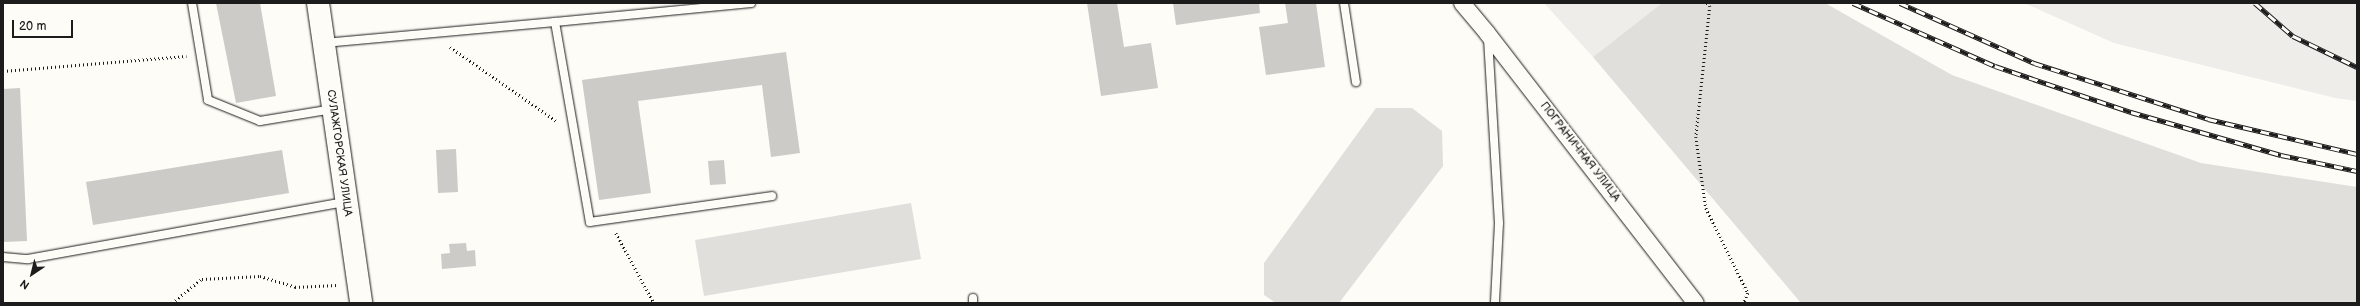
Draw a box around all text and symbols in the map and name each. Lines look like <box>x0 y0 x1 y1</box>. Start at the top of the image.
scale bar <box>14 12 75 38</box>
text: 20 m <box>19 19 46 34</box>
street label: СУЛАЖГОРСКАЯ УЛИЦА <box>324 89 354 217</box>
street label: ПОГРАНИЧНАЯ УЛИЦА <box>1537 100 1623 204</box>
north arrow <box>12 254 52 294</box>
text: N <box>18 277 32 292</box>

